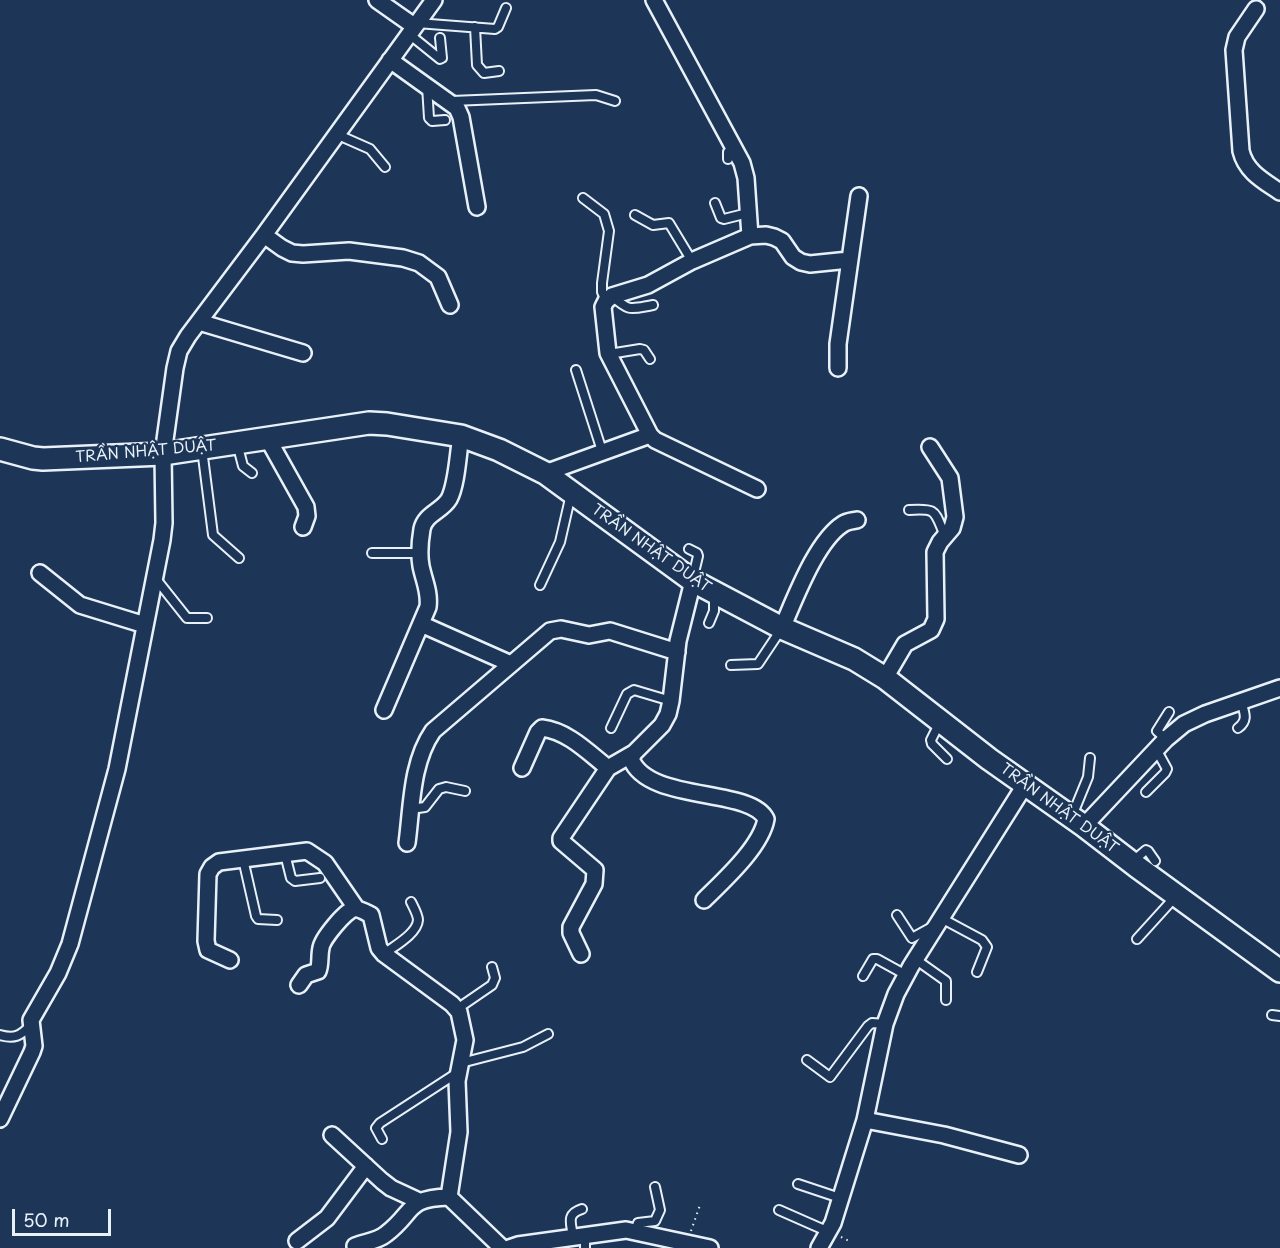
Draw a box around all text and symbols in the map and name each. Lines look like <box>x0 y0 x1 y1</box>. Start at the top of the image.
street label: TRẦN NHẬT DUẬT <box>75 437 217 467</box>
street label: TRẦN NHẬT DUẬT <box>588 501 714 597</box>
street label: TRẦN NHẬT DUẬT <box>997 760 1121 858</box>
scale bar <box>15 1197 114 1235</box>
text: 50 m <box>23 1206 70 1233</box>

